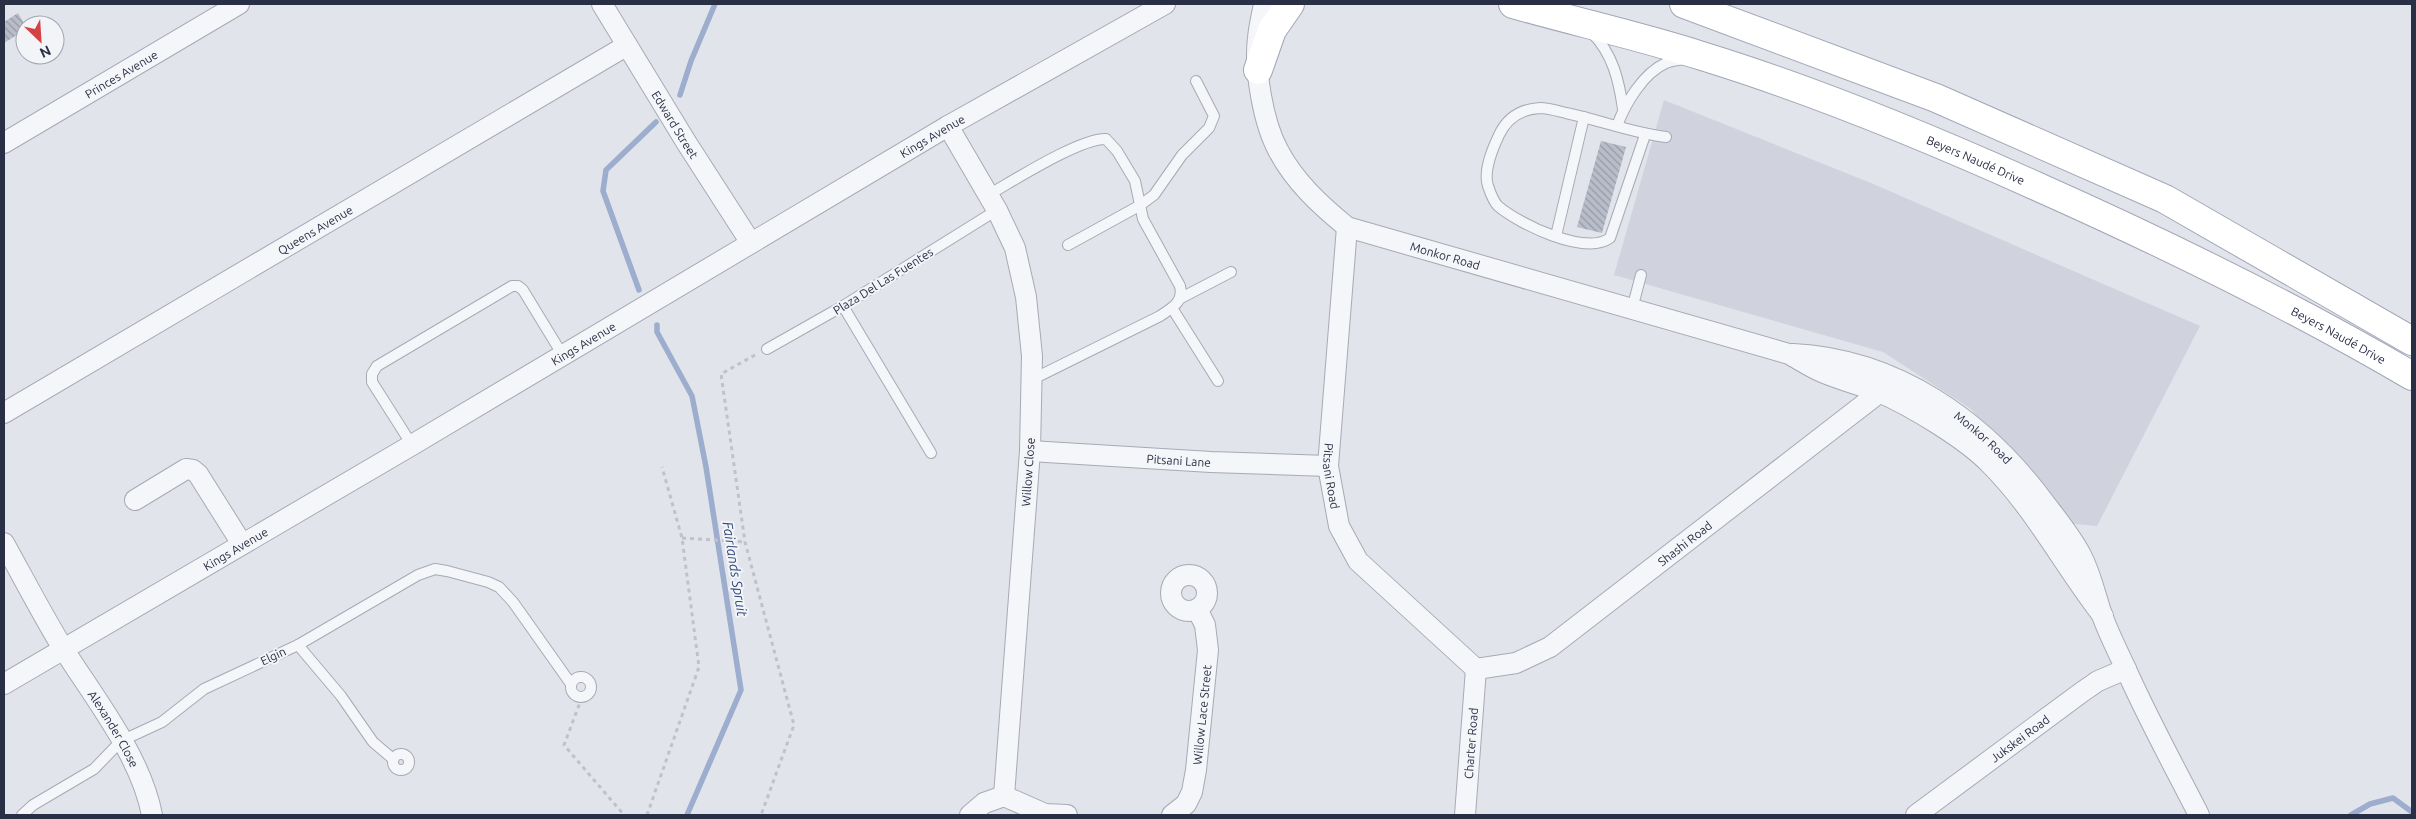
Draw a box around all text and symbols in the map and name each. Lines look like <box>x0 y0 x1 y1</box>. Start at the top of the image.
north arrow <box>15 15 65 65</box>
text: N <box>37 42 54 61</box>
street label: Princes Avenue <box>82 47 160 100</box>
street label: Edward Street <box>650 88 701 161</box>
street label: Kings Avenue <box>897 112 967 160</box>
street label: Beyers Naudé Drive <box>1925 133 2027 187</box>
street label: Queens Avenue <box>275 202 355 257</box>
street label: Monkor Road <box>1409 239 1482 271</box>
street label: Plaza Del Las Fuentes <box>831 245 935 317</box>
street label: Beyers Naudé Drive <box>2289 304 2388 366</box>
street label: Kings Avenue <box>549 319 618 367</box>
street label: Monkor Road <box>1952 408 2015 466</box>
street label: Willow Close <box>1019 437 1037 507</box>
street label: Pitsani Road <box>1321 443 1342 510</box>
street label: Pitsani Lane <box>1146 452 1211 468</box>
street label: Shashi Road <box>1655 518 1714 568</box>
water label: Fairlands Spruit <box>720 520 750 618</box>
street label: Kings Avenue <box>201 525 270 573</box>
street label: Elgin <box>258 644 288 668</box>
street label: Willow Lace Street <box>1190 664 1213 765</box>
street label: Alexander Close <box>86 688 142 769</box>
street label: Charter Road <box>1461 707 1480 779</box>
street label: Jukskei Road <box>1988 712 2052 764</box>

